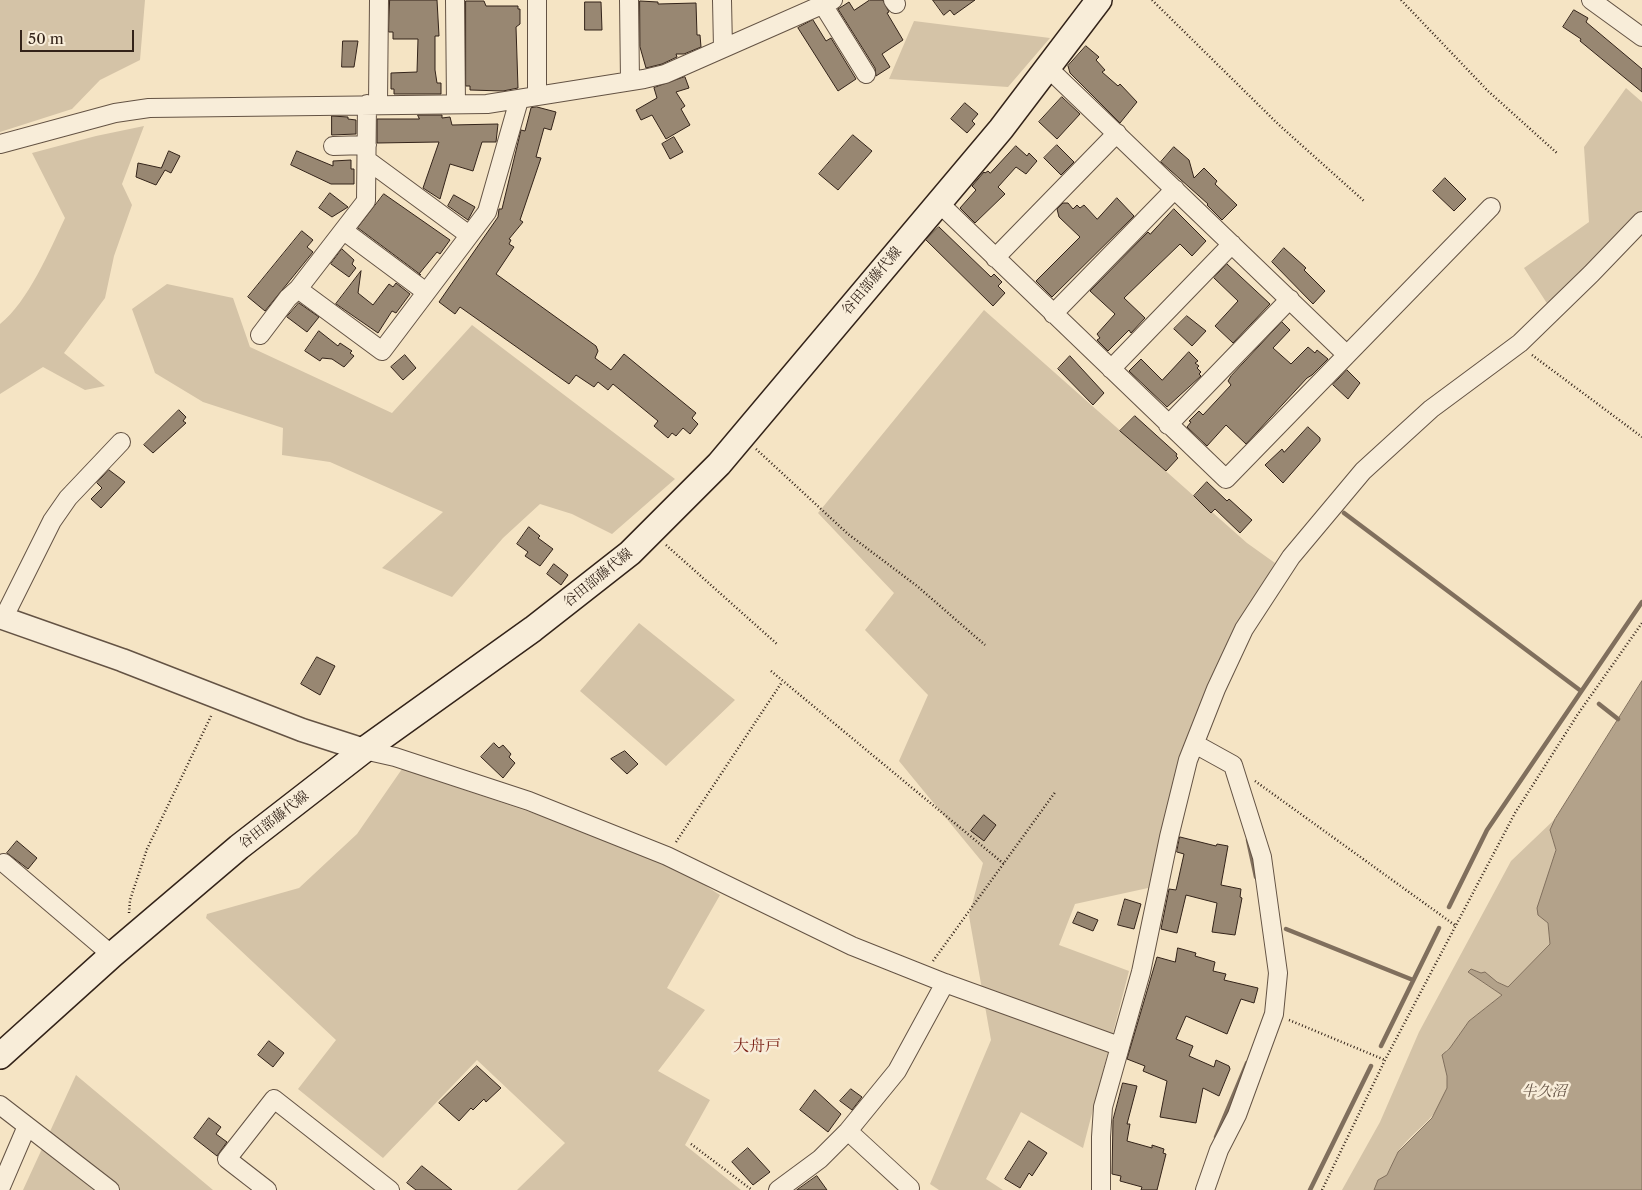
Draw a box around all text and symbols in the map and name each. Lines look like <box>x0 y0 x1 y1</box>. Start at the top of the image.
scale bar <box>22 20 136 52</box>
text: 50 m <box>28 29 64 48</box>
street label: 谷田部藤代線 <box>839 243 905 319</box>
street label: 谷田部藤代線 <box>560 545 636 611</box>
street label: 谷田部藤代線 <box>236 788 312 852</box>
district label: 大舟戸 <box>733 1036 781 1056</box>
water label: 牛久沼 <box>1522 1083 1566 1101</box>

